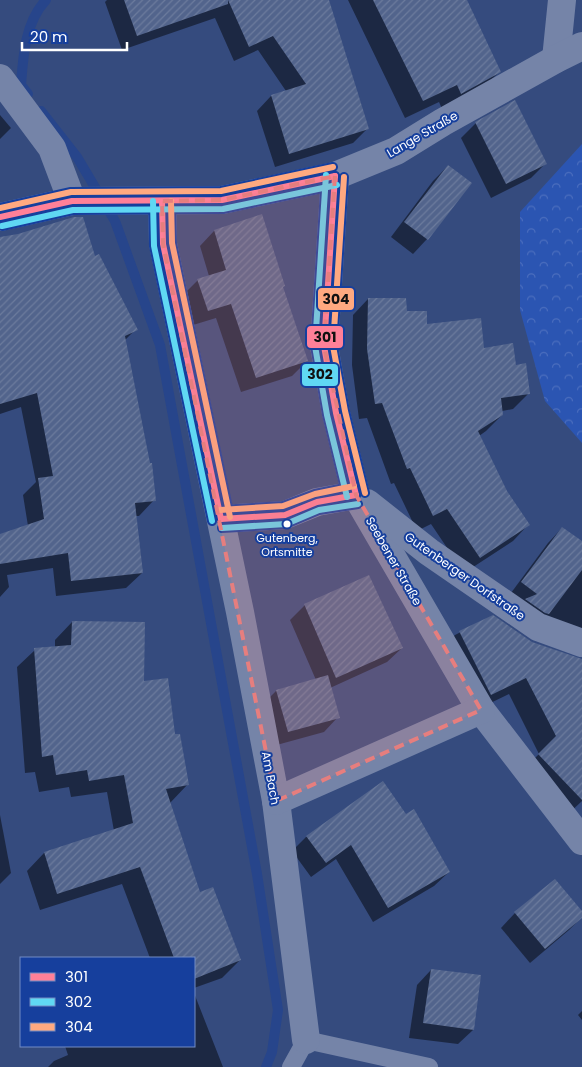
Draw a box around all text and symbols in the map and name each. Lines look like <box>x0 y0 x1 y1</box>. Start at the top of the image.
scale bar <box>22 20 128 52</box>
text: 20 m <box>30 26 68 47</box>
street label: Lange Straße <box>383 107 461 161</box>
line badge: 304 <box>317 287 355 311</box>
text: 304 <box>322 289 350 309</box>
line badge: 301 <box>306 325 344 349</box>
text: 301 <box>314 327 336 347</box>
line badge: 302 <box>301 363 339 387</box>
text: 302 <box>307 364 333 384</box>
street label: Seebener Straße <box>362 513 426 609</box>
marker: Gutenberg, Ortsmitte <box>282 519 292 529</box>
street label: Gutenberger Dorfstraße <box>401 528 529 624</box>
place label: Gutenberg, Ortsmitte <box>256 530 318 560</box>
street label: Am Bach <box>258 750 284 806</box>
legend <box>20 957 195 1047</box>
text: 301 <box>65 966 88 987</box>
text: 302 <box>65 991 92 1012</box>
text: 304 <box>65 1016 93 1037</box>

